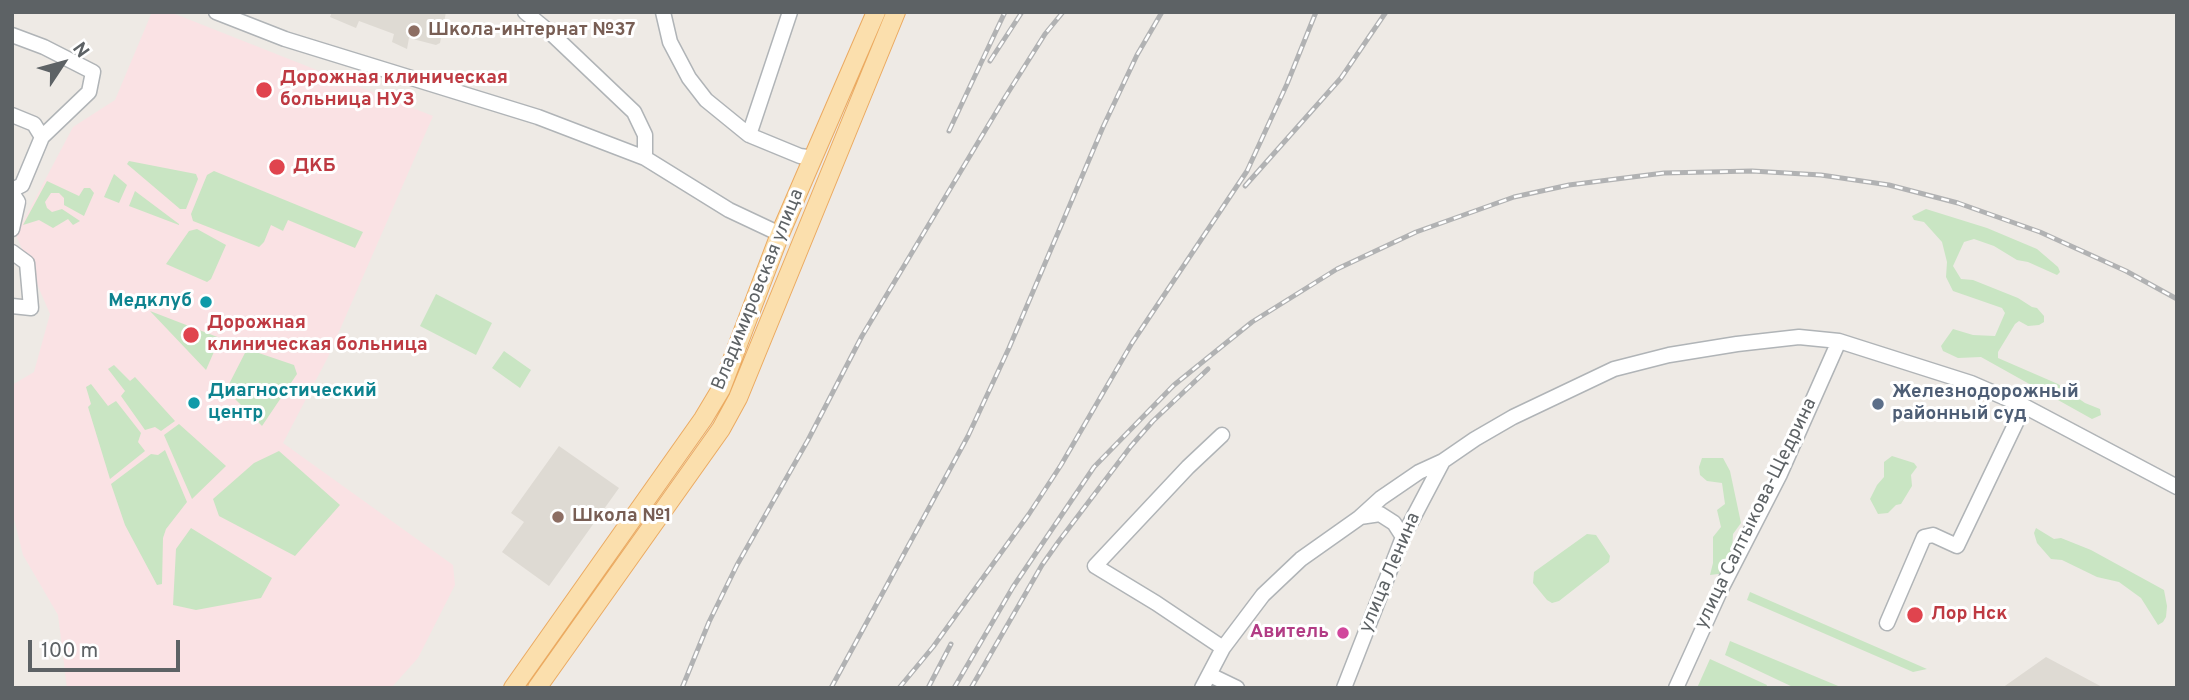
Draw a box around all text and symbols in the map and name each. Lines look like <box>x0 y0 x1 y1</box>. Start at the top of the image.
place label: Школа-интернат №37 <box>428 20 635 42</box>
marker: Школа-интернат №37 <box>406 23 422 39</box>
north arrow <box>28 28 98 98</box>
text: N <box>66 38 94 63</box>
place label: Дорожная клиническая больница НУЗ <box>280 68 508 112</box>
marker: Дорожная клиническая больница НУЗ <box>254 80 274 100</box>
place label: ДКБ <box>293 156 336 178</box>
marker: ДКБ <box>267 157 287 177</box>
street label: Владимировская улица <box>708 186 810 394</box>
place label: Медклуб <box>108 291 192 313</box>
marker: Медклуб <box>198 294 214 310</box>
place label: Дорожная клиническая больница <box>207 313 428 357</box>
marker: Дорожная клиническая больница <box>181 325 201 345</box>
place label: Диагностический центр <box>208 381 377 425</box>
place label: Железнодорожный районный суд <box>1892 382 2079 426</box>
marker: Диагностический центр <box>186 395 202 411</box>
street label: улица Салтыкова-Щедрина <box>1691 395 1823 633</box>
marker: Железнодорожный районный суд <box>1870 396 1886 412</box>
place label: Школа №1 <box>572 506 672 528</box>
marker: Школа №1 <box>550 509 566 525</box>
street label: улица Ленина <box>1355 510 1427 636</box>
place label: Лор Нск <box>1931 604 2007 626</box>
marker: Лор Нск <box>1905 605 1925 625</box>
place label: Авитель <box>1250 622 1329 644</box>
marker: Авитель <box>1335 625 1351 641</box>
scale bar <box>32 626 184 670</box>
text: 100 m <box>41 638 98 665</box>

